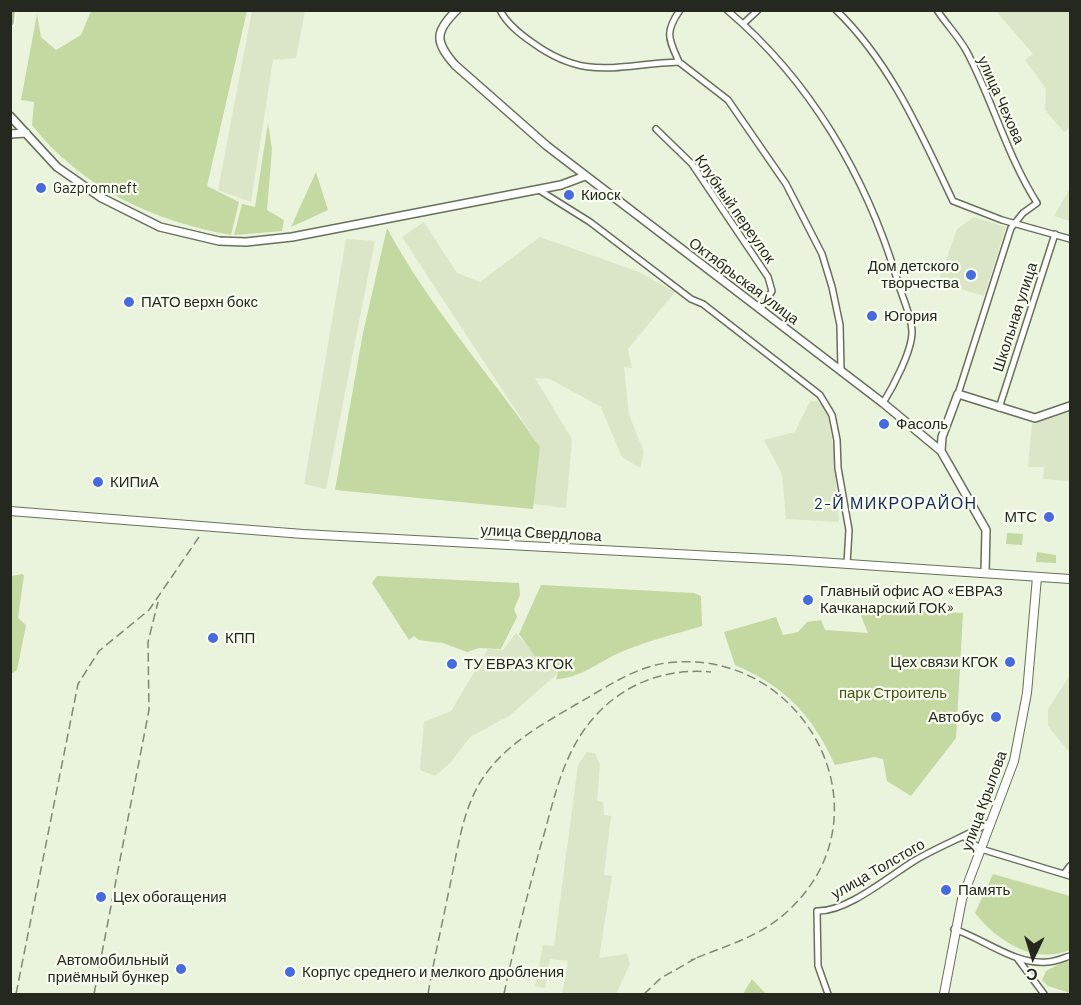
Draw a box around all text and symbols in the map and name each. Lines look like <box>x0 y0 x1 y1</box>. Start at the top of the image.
street label: улица Чехова <box>974 53 1028 147</box>
street label: Клубный переулок <box>691 151 779 267</box>
place label: Gazpromneft <box>53 179 137 197</box>
marker: Gazpromneft <box>34 181 48 195</box>
place label: Киоск <box>581 186 621 204</box>
marker: Киоск <box>562 188 576 202</box>
street label: Октябрьская улица <box>685 234 803 328</box>
place label: Дом детского творчества <box>868 257 959 292</box>
street label: Школьная улица <box>989 260 1041 374</box>
marker: Дом детского творчества <box>964 268 978 282</box>
place label: ПАТО верхн бокс <box>141 293 258 311</box>
marker: ПАТО верхн бокс <box>122 295 136 309</box>
place label: Югория <box>884 307 937 325</box>
marker: Югория <box>865 309 879 323</box>
place label: Фасоль <box>896 415 948 433</box>
marker: Фасоль <box>877 417 891 431</box>
place label: КИПиА <box>110 473 159 491</box>
marker: КИПиА <box>91 475 105 489</box>
district label: 2-Й МИКРОРАЙОН <box>814 494 978 514</box>
place label: МТС <box>1005 508 1037 526</box>
marker: МТС <box>1042 510 1056 524</box>
street label: улица Свердлова <box>480 521 602 545</box>
place label: Главный офис АО «ЕВРАЗ Качканарский ГОК» <box>820 582 1003 617</box>
marker: Главный офис АО «ЕВРАЗ Качканарский ГОК» <box>801 593 815 607</box>
place label: КПП <box>225 629 255 647</box>
marker: КПП <box>206 631 220 645</box>
place label: Цех связи КГОК <box>890 653 998 671</box>
place label: ТУ ЕВРАЗ КГОК <box>464 655 573 673</box>
marker: Цех связи КГОК <box>1003 655 1017 669</box>
marker: ТУ ЕВРАЗ КГОК <box>445 657 459 671</box>
park label: парк Строитель <box>839 684 947 702</box>
place label: Автобус <box>928 708 984 726</box>
marker: Автобус <box>989 710 1003 724</box>
street label: улица Крылова <box>958 748 1010 854</box>
street label: улица Толстого <box>828 835 928 903</box>
place label: Память <box>958 881 1010 899</box>
marker: Память <box>939 883 953 897</box>
place label: Цех обогащения <box>113 888 227 906</box>
marker: Цех обогащения <box>94 890 108 904</box>
north arrow <box>1003 927 1063 987</box>
place label: Автомобильный приёмный бункер <box>48 951 169 986</box>
marker: Автомобильный приёмный бункер <box>174 962 188 976</box>
place label: Корпус среднего и мелкого дробления <box>302 963 564 981</box>
marker: Корпус среднего и мелкого дробления <box>283 965 297 979</box>
text: С <box>1025 966 1038 985</box>

